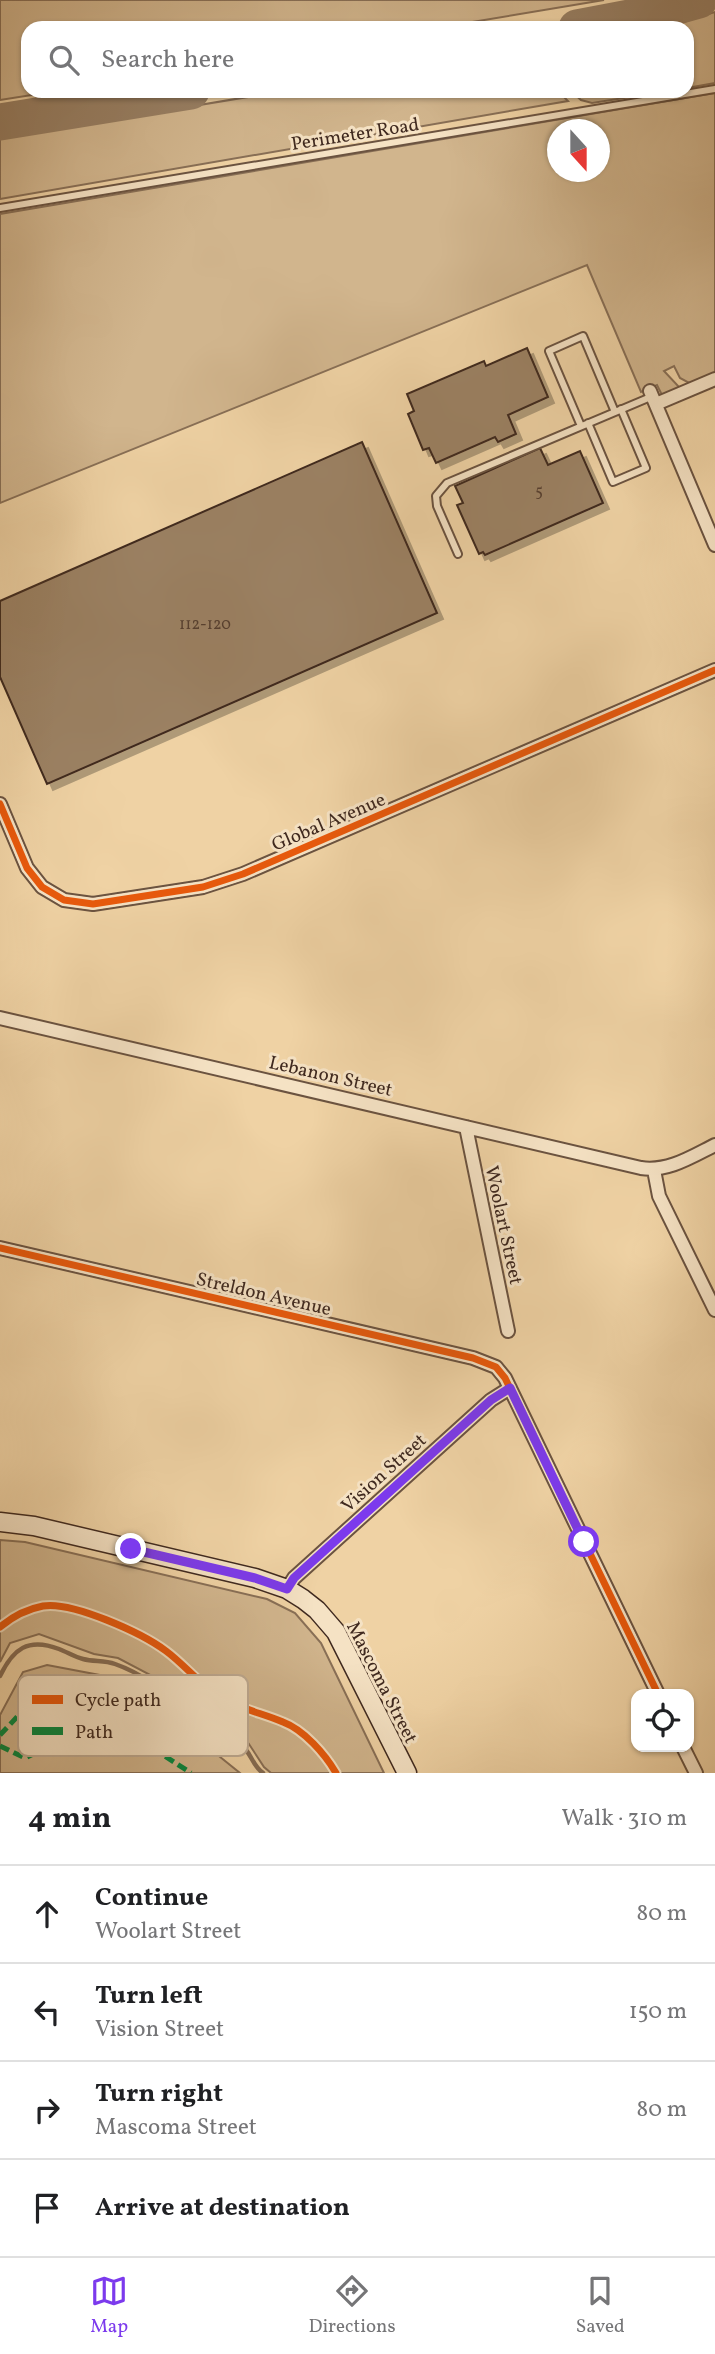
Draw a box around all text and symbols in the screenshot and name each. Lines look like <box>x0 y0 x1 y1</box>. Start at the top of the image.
search box <box>21 21 694 98</box>
icon: search <box>45 41 83 79</box>
text: Search here <box>101 42 234 78</box>
street label: Perimeter Road <box>289 112 421 158</box>
north arrow <box>547 119 610 182</box>
house number: 5 <box>535 481 543 503</box>
house number: 112-120 <box>179 614 231 636</box>
street label: Global Avenue <box>268 787 390 858</box>
street label: Lebanon Street <box>266 1050 395 1104</box>
street label: Woolart Street <box>478 1164 528 1288</box>
street label: Streldon Avenue <box>193 1267 334 1323</box>
street label: Vision Street <box>336 1428 433 1519</box>
route start <box>568 1526 599 1557</box>
route end <box>115 1533 146 1564</box>
street label: Mascoma Street <box>339 1617 423 1749</box>
legend <box>18 1675 248 1756</box>
text: Cycle path <box>75 1688 161 1714</box>
map controls <box>631 1689 694 1752</box>
button: locate <box>631 1689 694 1752</box>
text: Path <box>75 1720 113 1746</box>
text: 4 min <box>28 1798 112 1840</box>
text: Walk · 310 m <box>561 1803 687 1835</box>
text: Continue <box>95 1880 208 1916</box>
icon: ahead <box>28 1895 66 1933</box>
text: 80 m <box>637 1898 687 1930</box>
text: Woolart Street <box>95 1916 241 1948</box>
text: Turn left <box>95 1978 203 2014</box>
icon: left <box>28 1993 66 2031</box>
text: 150 m <box>629 1996 687 2028</box>
text: Vision Street <box>95 2014 224 2046</box>
text: Turn right <box>95 2076 223 2112</box>
icon: right <box>28 2091 66 2129</box>
text: 80 m <box>637 2094 687 2126</box>
text: Mascoma Street <box>95 2112 257 2144</box>
icon: arrive <box>28 2189 66 2227</box>
text: Arrive at destination <box>95 2190 350 2226</box>
tab: Map <box>90 2272 128 2340</box>
tab: Directions <box>309 2272 396 2340</box>
tab: Saved <box>576 2272 625 2340</box>

